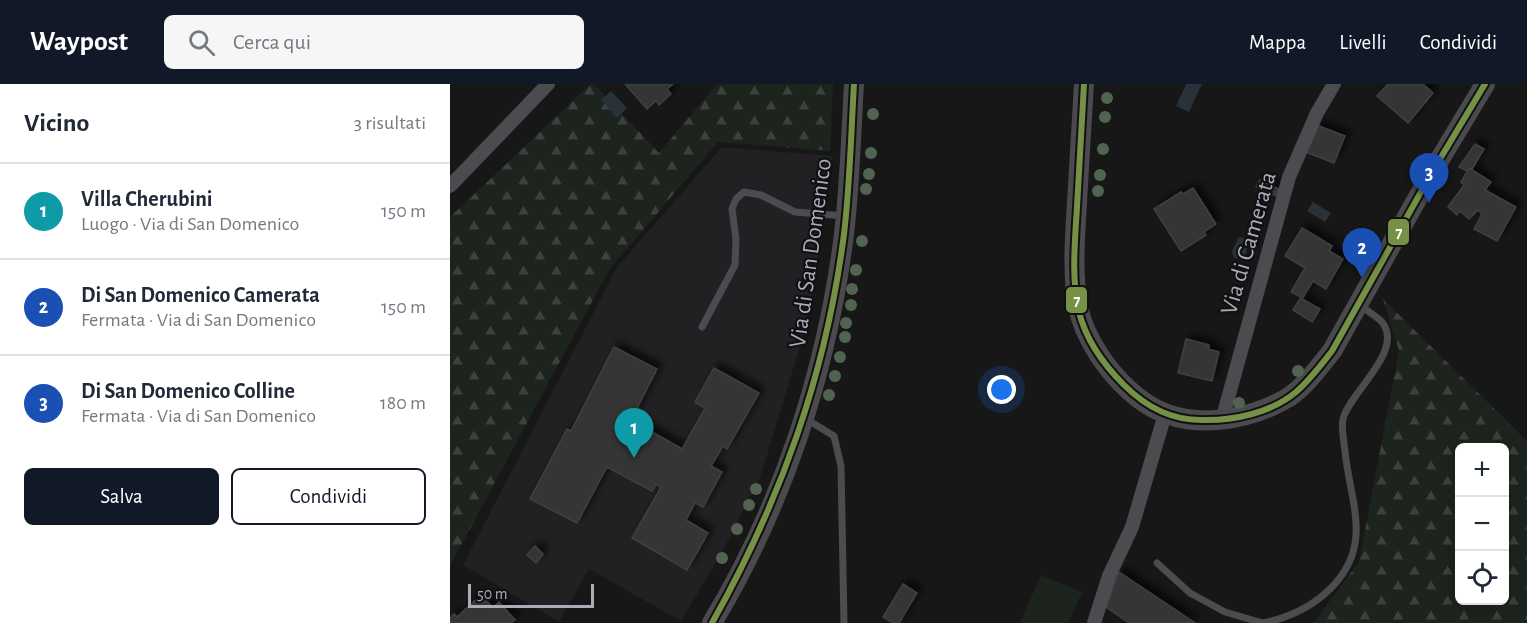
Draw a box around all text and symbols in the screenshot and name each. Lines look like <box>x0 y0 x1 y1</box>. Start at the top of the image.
search box <box>164 15 584 69</box>
icon: search <box>185 26 218 59</box>
text: Waypost <box>30 28 128 56</box>
text: Cerca qui <box>233 31 311 53</box>
text: Mappa <box>1249 32 1306 53</box>
text: Livelli <box>1339 32 1387 53</box>
text: Condividi <box>1420 32 1497 53</box>
text: Vicino <box>24 110 89 136</box>
text: 3 risultati <box>354 113 426 133</box>
pin: 3 <box>1410 154 1448 203</box>
street label: Via di San Domenico <box>786 157 836 349</box>
street label: Via di Camerata <box>1217 169 1281 317</box>
text: Villa Cherubini <box>81 188 213 210</box>
text: 1 <box>40 201 47 221</box>
text: 150 m <box>381 201 426 221</box>
text: Luogo · Via di San Domenico <box>81 214 299 234</box>
line badge: 7 <box>1387 218 1410 246</box>
text: 7 <box>1396 225 1403 241</box>
pin: 2 <box>1342 228 1382 278</box>
text: Di San Domenico Camerata <box>81 284 320 306</box>
line badge: 7 <box>1065 286 1088 314</box>
text: 7 <box>1074 293 1081 309</box>
text: 2 <box>39 297 48 317</box>
text: 150 m <box>381 297 426 317</box>
text: Fermata · Via di San Domenico <box>81 310 316 330</box>
your location <box>987 375 1016 404</box>
text: Di San Domenico Colline <box>81 380 295 402</box>
text: 3 <box>39 393 48 413</box>
text: 180 m <box>380 393 426 413</box>
text: Fermata · Via di San Domenico <box>81 406 316 426</box>
pin: 1 <box>614 408 654 458</box>
map controls <box>1455 443 1509 605</box>
button: + <box>1455 443 1509 497</box>
button: Salva <box>24 468 219 525</box>
button: Condividi <box>231 468 426 525</box>
button: − <box>1455 497 1509 551</box>
button: locate <box>1455 551 1509 605</box>
scale bar <box>468 581 594 608</box>
text: 50 m <box>477 586 508 602</box>

